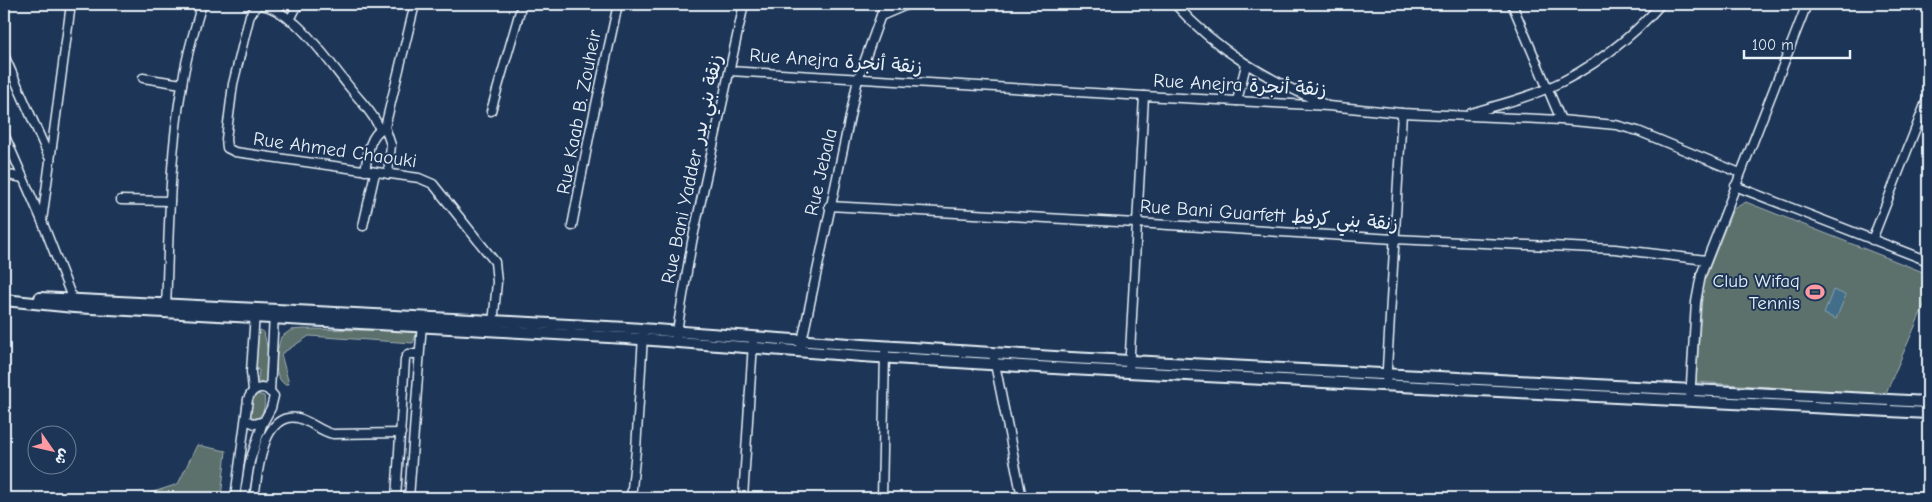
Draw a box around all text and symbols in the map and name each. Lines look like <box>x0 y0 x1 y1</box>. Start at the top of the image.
street label: Rue Kaab B. Zouheir <box>552 27 606 196</box>
scale bar <box>1744 28 1851 60</box>
text: 100 m <box>1752 36 1794 54</box>
street label: Rue Anejra زنقة أنجرة <box>749 44 923 78</box>
street label: Rue Bani Yadder زنقة بني يدر <box>657 52 732 287</box>
street label: Rue Anejra زنقة أنجرة <box>1153 69 1327 101</box>
street label: Rue Jebala <box>800 126 842 218</box>
street label: Rue Ahmed Chaouki <box>252 128 418 172</box>
street label: Rue Bani Guarfett زنقة بني كرفط <box>1139 195 1399 240</box>
place label: Club Wifaq Tennis <box>1713 270 1800 314</box>
sports icon: Club Wifaq Tennis <box>1804 281 1826 303</box>
north arrow <box>28 424 78 474</box>
text: ش <box>51 446 74 468</box>

